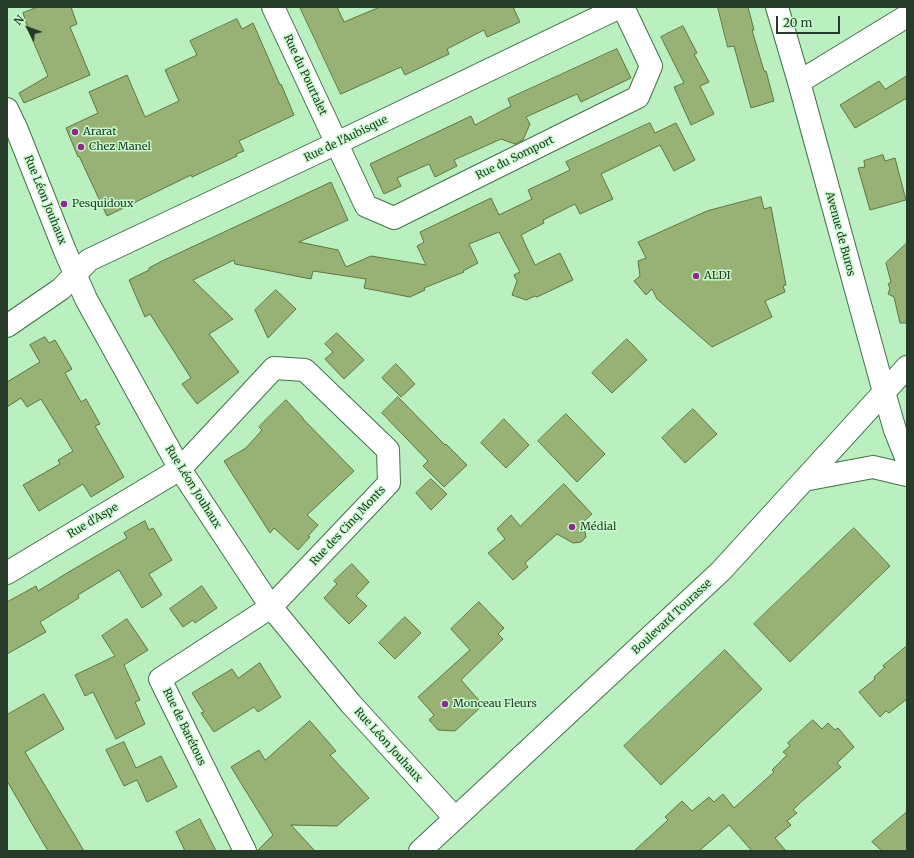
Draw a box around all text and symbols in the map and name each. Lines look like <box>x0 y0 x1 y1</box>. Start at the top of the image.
north arrow <box>8 8 48 48</box>
scale bar <box>778 8 842 34</box>
text: N <box>11 12 27 28</box>
text: 20 m <box>783 15 812 30</box>
street label: Rue du Pourtalet <box>280 32 330 118</box>
street label: Rue de l'Aubisque <box>302 113 390 165</box>
place label: Ararat <box>83 125 116 139</box>
marker: Ararat <box>70 127 80 137</box>
street label: Rue du Somport <box>474 133 556 183</box>
place label: Chez Manel <box>89 140 151 154</box>
marker: Chez Manel <box>76 142 86 152</box>
street label: Rue Léon Jouhaux <box>21 153 69 247</box>
street label: Avenue de Buros <box>822 190 858 278</box>
place label: Pesquidoux <box>72 197 134 211</box>
marker: Pesquidoux <box>59 199 69 209</box>
place label: ALDI <box>704 269 731 283</box>
marker: ALDI <box>691 271 701 281</box>
street label: Rue Léon Jouhaux <box>162 443 224 531</box>
street label: Rue des Cinq Monts <box>308 483 388 569</box>
street label: Rue d'Aspe <box>65 501 121 541</box>
place label: Médial <box>580 520 616 534</box>
marker: Médial <box>567 522 577 532</box>
street label: Boulevard Tourasse <box>629 577 715 657</box>
street label: Rue de Barétous <box>160 686 208 768</box>
place label: Monceau Fleurs <box>453 697 537 711</box>
marker: Monceau Fleurs <box>440 699 450 709</box>
street label: Rue Léon Jouhaux <box>351 705 425 785</box>

